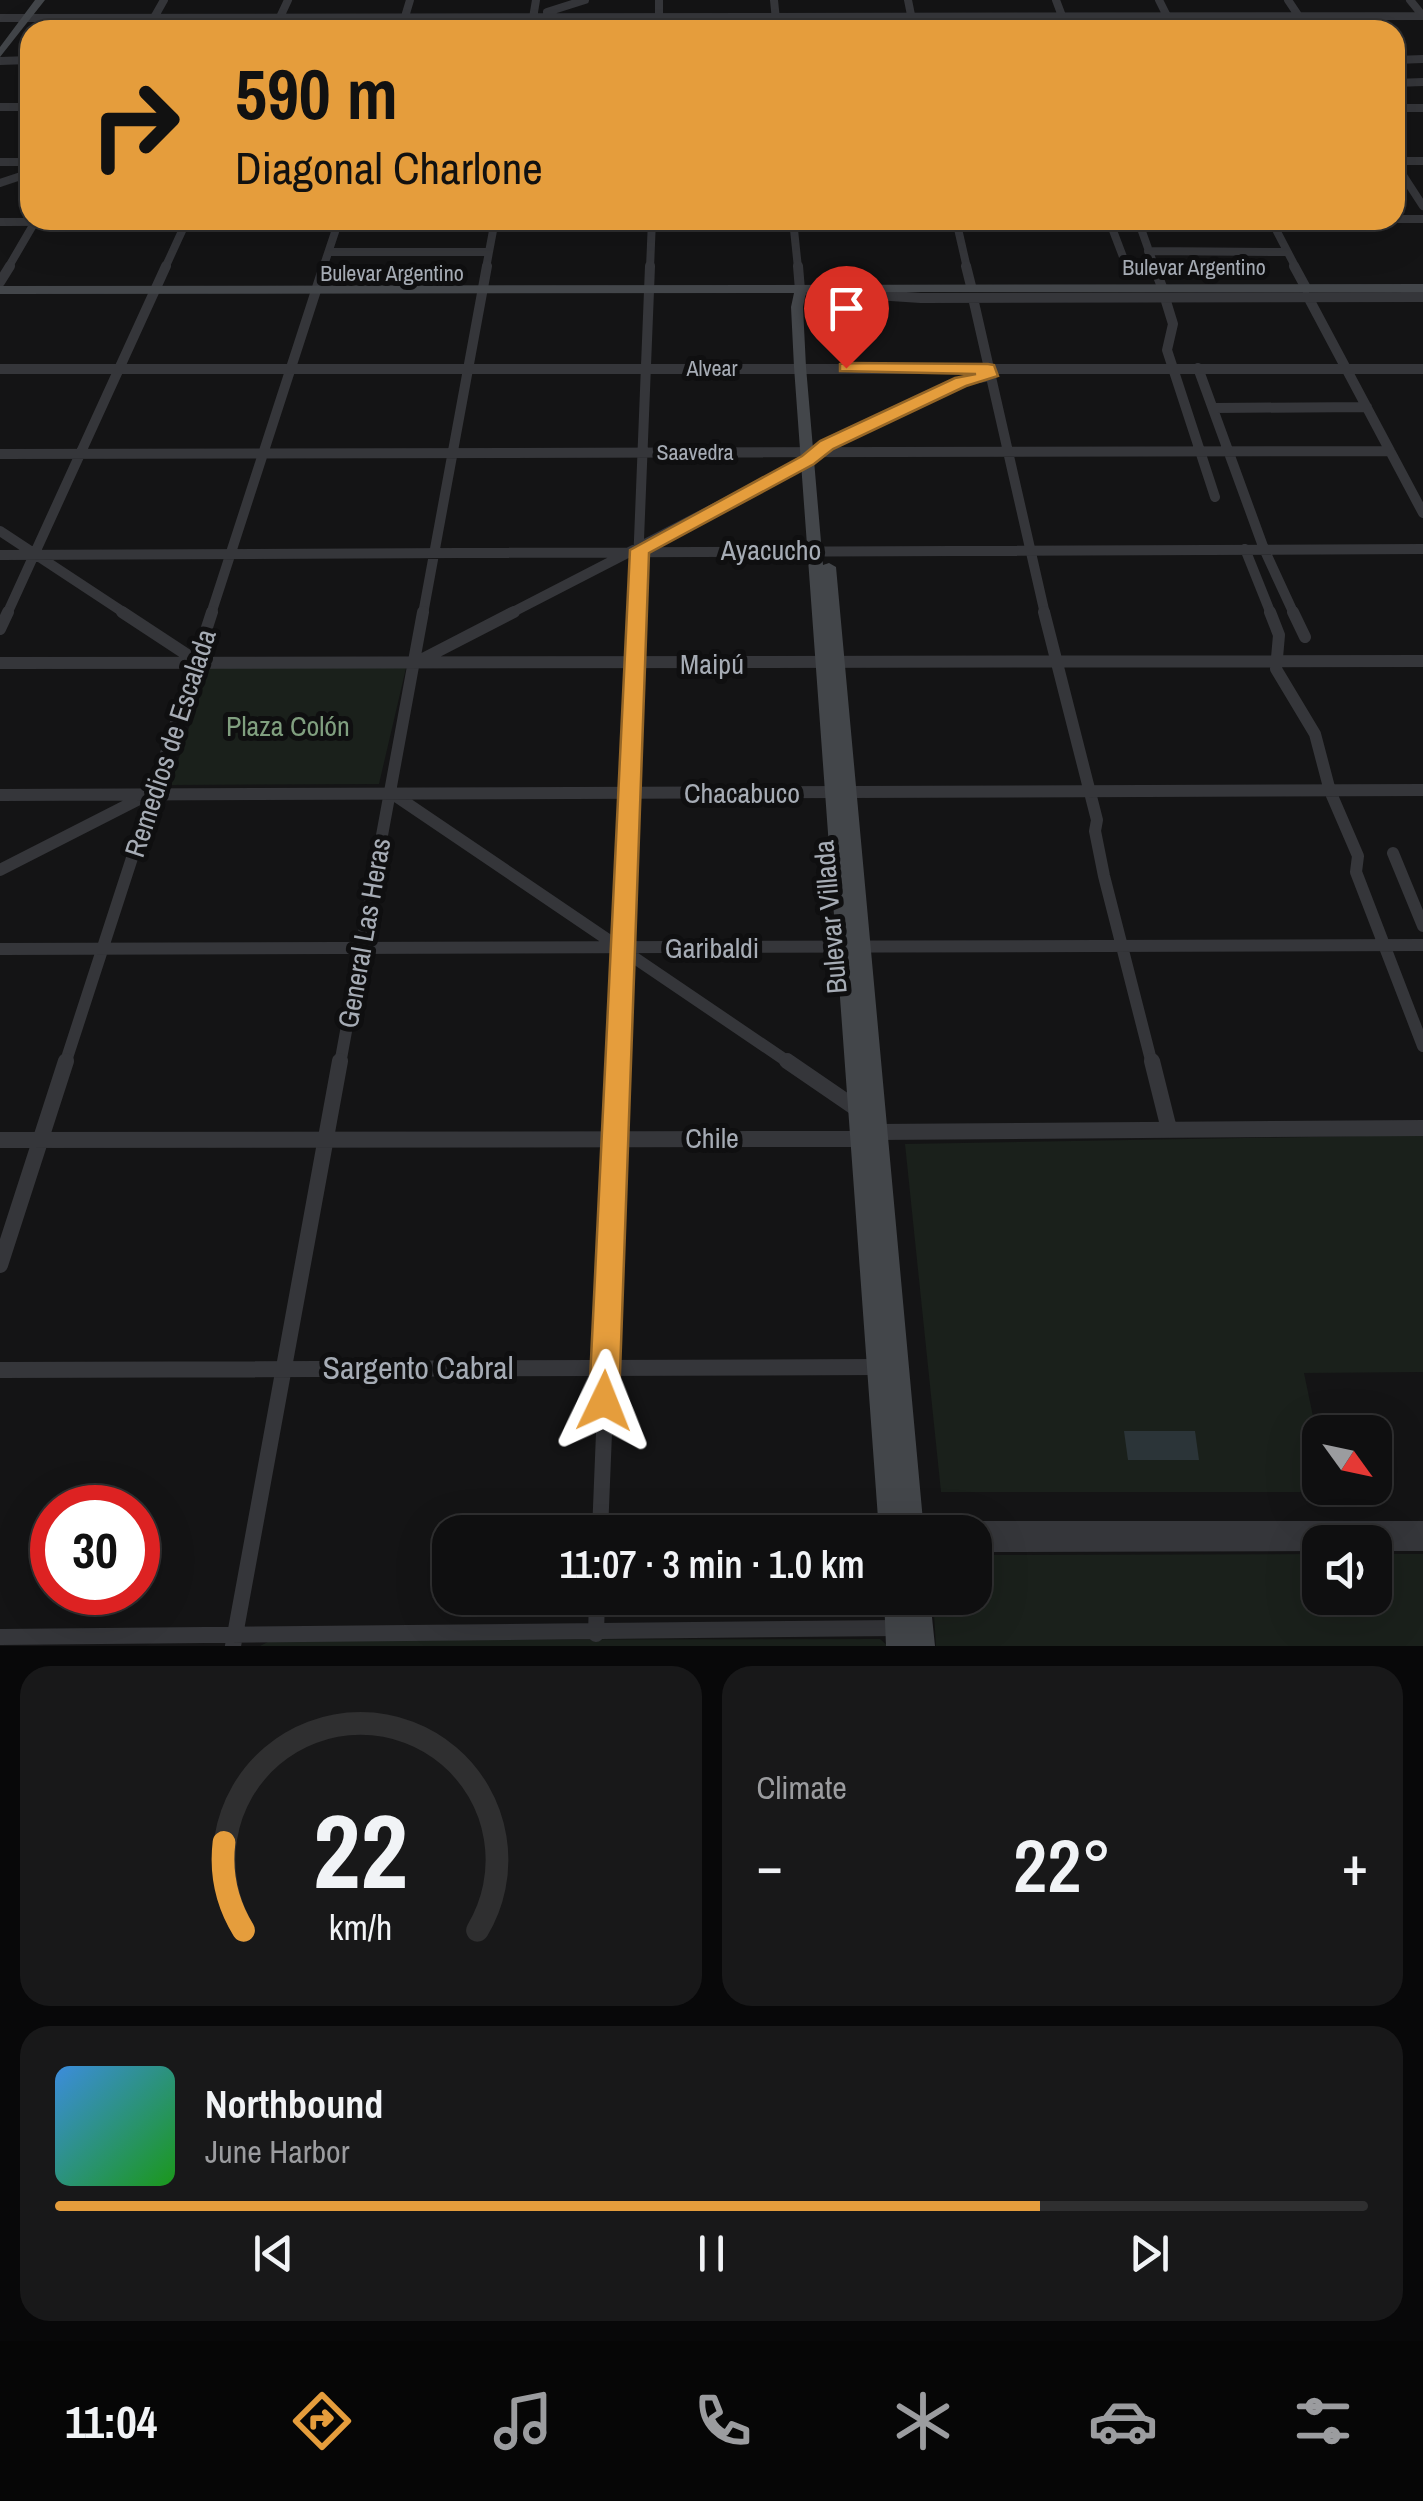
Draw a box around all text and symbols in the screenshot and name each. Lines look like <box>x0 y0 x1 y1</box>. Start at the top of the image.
text: 590 m <box>235 47 398 141</box>
icon: right <box>70 60 200 190</box>
text: Diagonal Charlone <box>235 137 543 198</box>
street label: Bulevar Argentino <box>1122 252 1266 282</box>
street label: Bulevar Argentino <box>320 258 464 288</box>
pin <box>804 266 889 369</box>
icon: arrive <box>819 281 874 336</box>
street label: Alvear <box>685 353 738 383</box>
street label: Saavedra <box>656 437 734 467</box>
street label: Ayacucho <box>720 531 821 569</box>
street label: Remedios de Escalada <box>115 624 225 862</box>
street label: Maipú <box>680 645 744 683</box>
park label: Plaza Colón <box>226 707 350 745</box>
street label: Chacabuco <box>684 774 800 812</box>
street label: General Las Heras <box>329 835 399 1031</box>
street label: Bulevar Villada <box>804 838 856 995</box>
street label: Garibaldi <box>665 929 759 967</box>
street label: Chile <box>685 1119 739 1157</box>
street label: Sargento Cabral <box>322 1346 514 1389</box>
position arrow <box>552 1349 656 1453</box>
north arrow <box>1302 1415 1392 1505</box>
map controls <box>1302 1415 1392 1615</box>
speed limit sign: 30 <box>30 1485 160 1615</box>
button: sound <box>1302 1525 1392 1615</box>
text: 11:07 · 3 min · 1.0 km <box>559 1539 865 1590</box>
text: Climate <box>757 1766 847 1809</box>
text: 22 <box>313 1780 408 1920</box>
text: 22° <box>1013 1814 1111 1915</box>
text: − <box>757 1828 783 1902</box>
text: + <box>1342 1828 1368 1902</box>
text: km/h <box>329 1903 393 1951</box>
text: Northbound <box>205 2079 383 2130</box>
text: June Harbor <box>205 2130 349 2173</box>
icon: previous <box>246 2226 301 2281</box>
icon: pause <box>684 2226 739 2281</box>
icon: next <box>1122 2226 1177 2281</box>
icon: directions <box>287 2386 357 2456</box>
icon: music <box>488 2386 558 2456</box>
icon: phone <box>688 2386 758 2456</box>
icon: climate <box>888 2386 958 2456</box>
icon: car <box>1088 2386 1158 2456</box>
icon: filters <box>1288 2386 1358 2456</box>
text: 11:04 <box>65 2391 157 2452</box>

